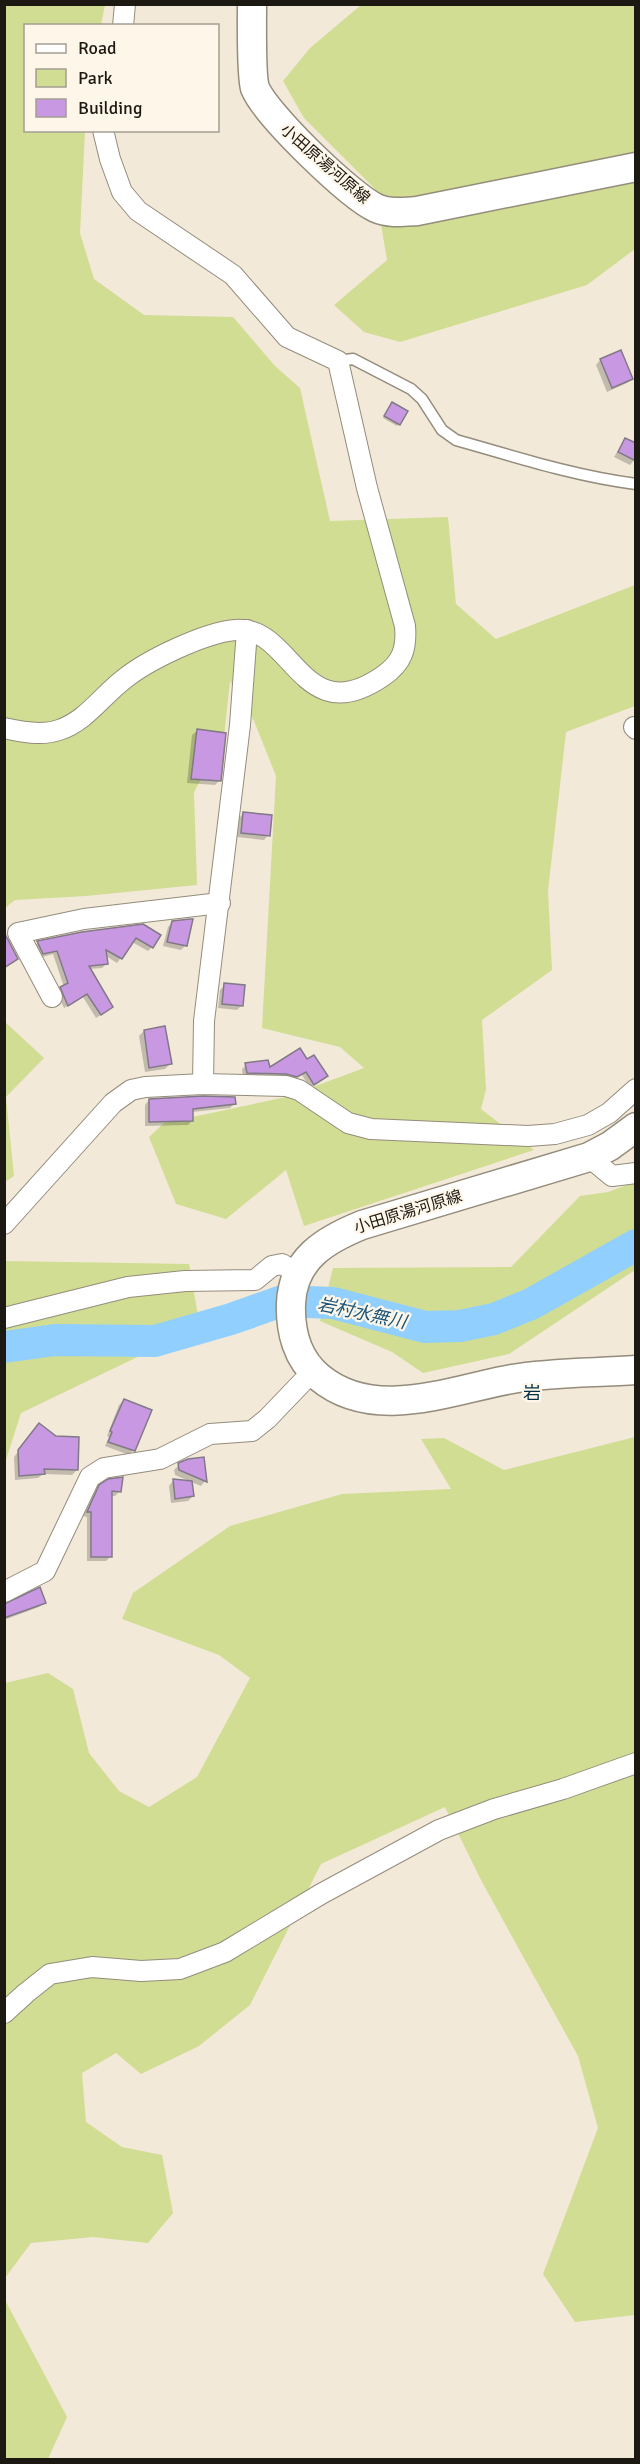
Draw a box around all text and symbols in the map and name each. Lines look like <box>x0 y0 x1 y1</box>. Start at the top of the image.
legend <box>24 24 219 132</box>
text: Road <box>78 37 117 59</box>
text: Park <box>78 67 113 89</box>
text: Building <box>78 97 142 119</box>
street label: 小田原湯河原線 <box>276 120 374 208</box>
street label: 小田原湯河原線 <box>352 1186 464 1238</box>
water label: 岩村水無川 <box>316 1293 410 1334</box>
district label: 岩 <box>523 1382 541 1404</box>

